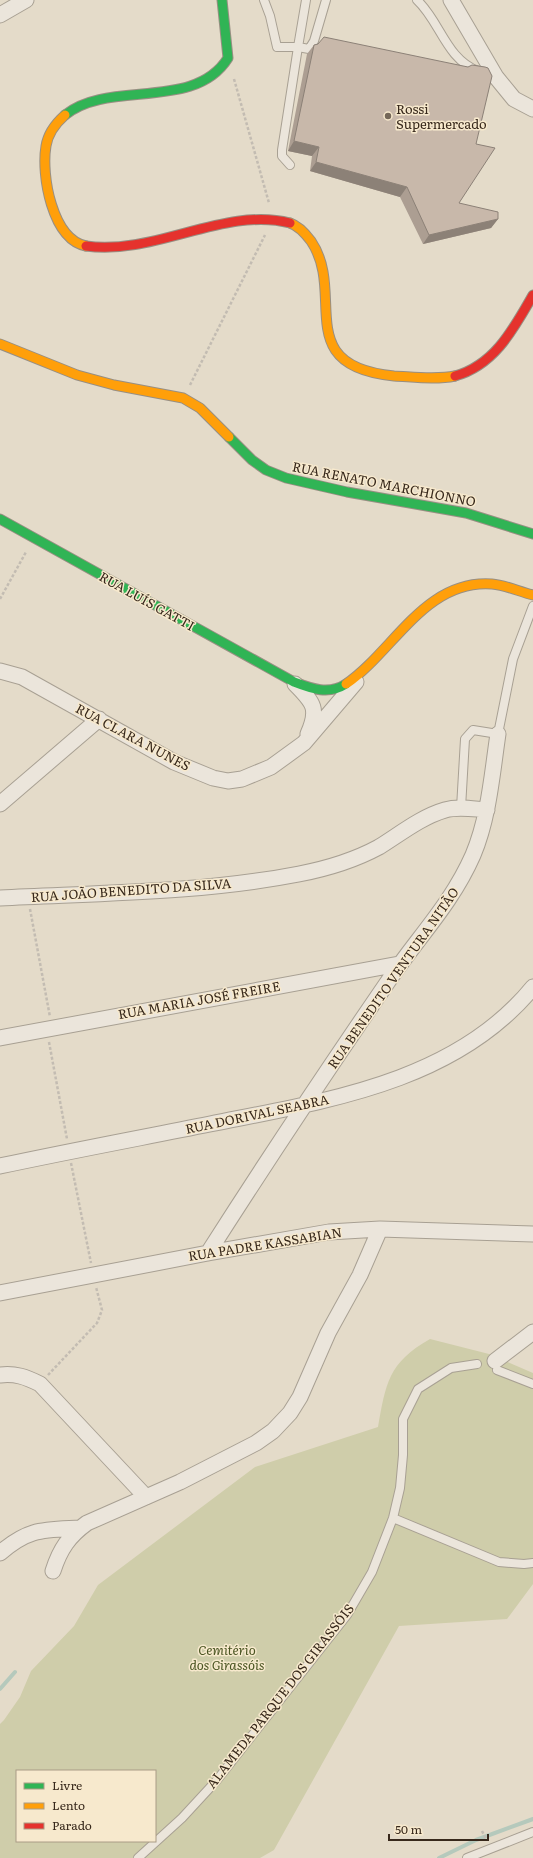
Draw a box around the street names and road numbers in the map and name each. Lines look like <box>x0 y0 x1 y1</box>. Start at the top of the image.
street label: RUA RENATO MARCHIONNO <box>291 456 478 511</box>
street label: RUA LUÍS GATTI <box>96 566 199 635</box>
street label: RUA CLARA NUNES <box>73 698 194 775</box>
street label: RUA JOÃO BENEDITO DA SILVA <box>30 873 232 906</box>
street label: RUA BENEDITO VENTURA NITÃO <box>322 883 463 1072</box>
street label: RUA MARIA JOSÉ FREIRE <box>116 976 281 1023</box>
street label: RUA DORIVAL SEABRA <box>183 1089 331 1138</box>
street label: RUA PADRE KASSABIAN <box>187 1222 343 1265</box>
street label: ALAMEDA PARQUE DOS GIRASSÓIS <box>201 1599 358 1792</box>

